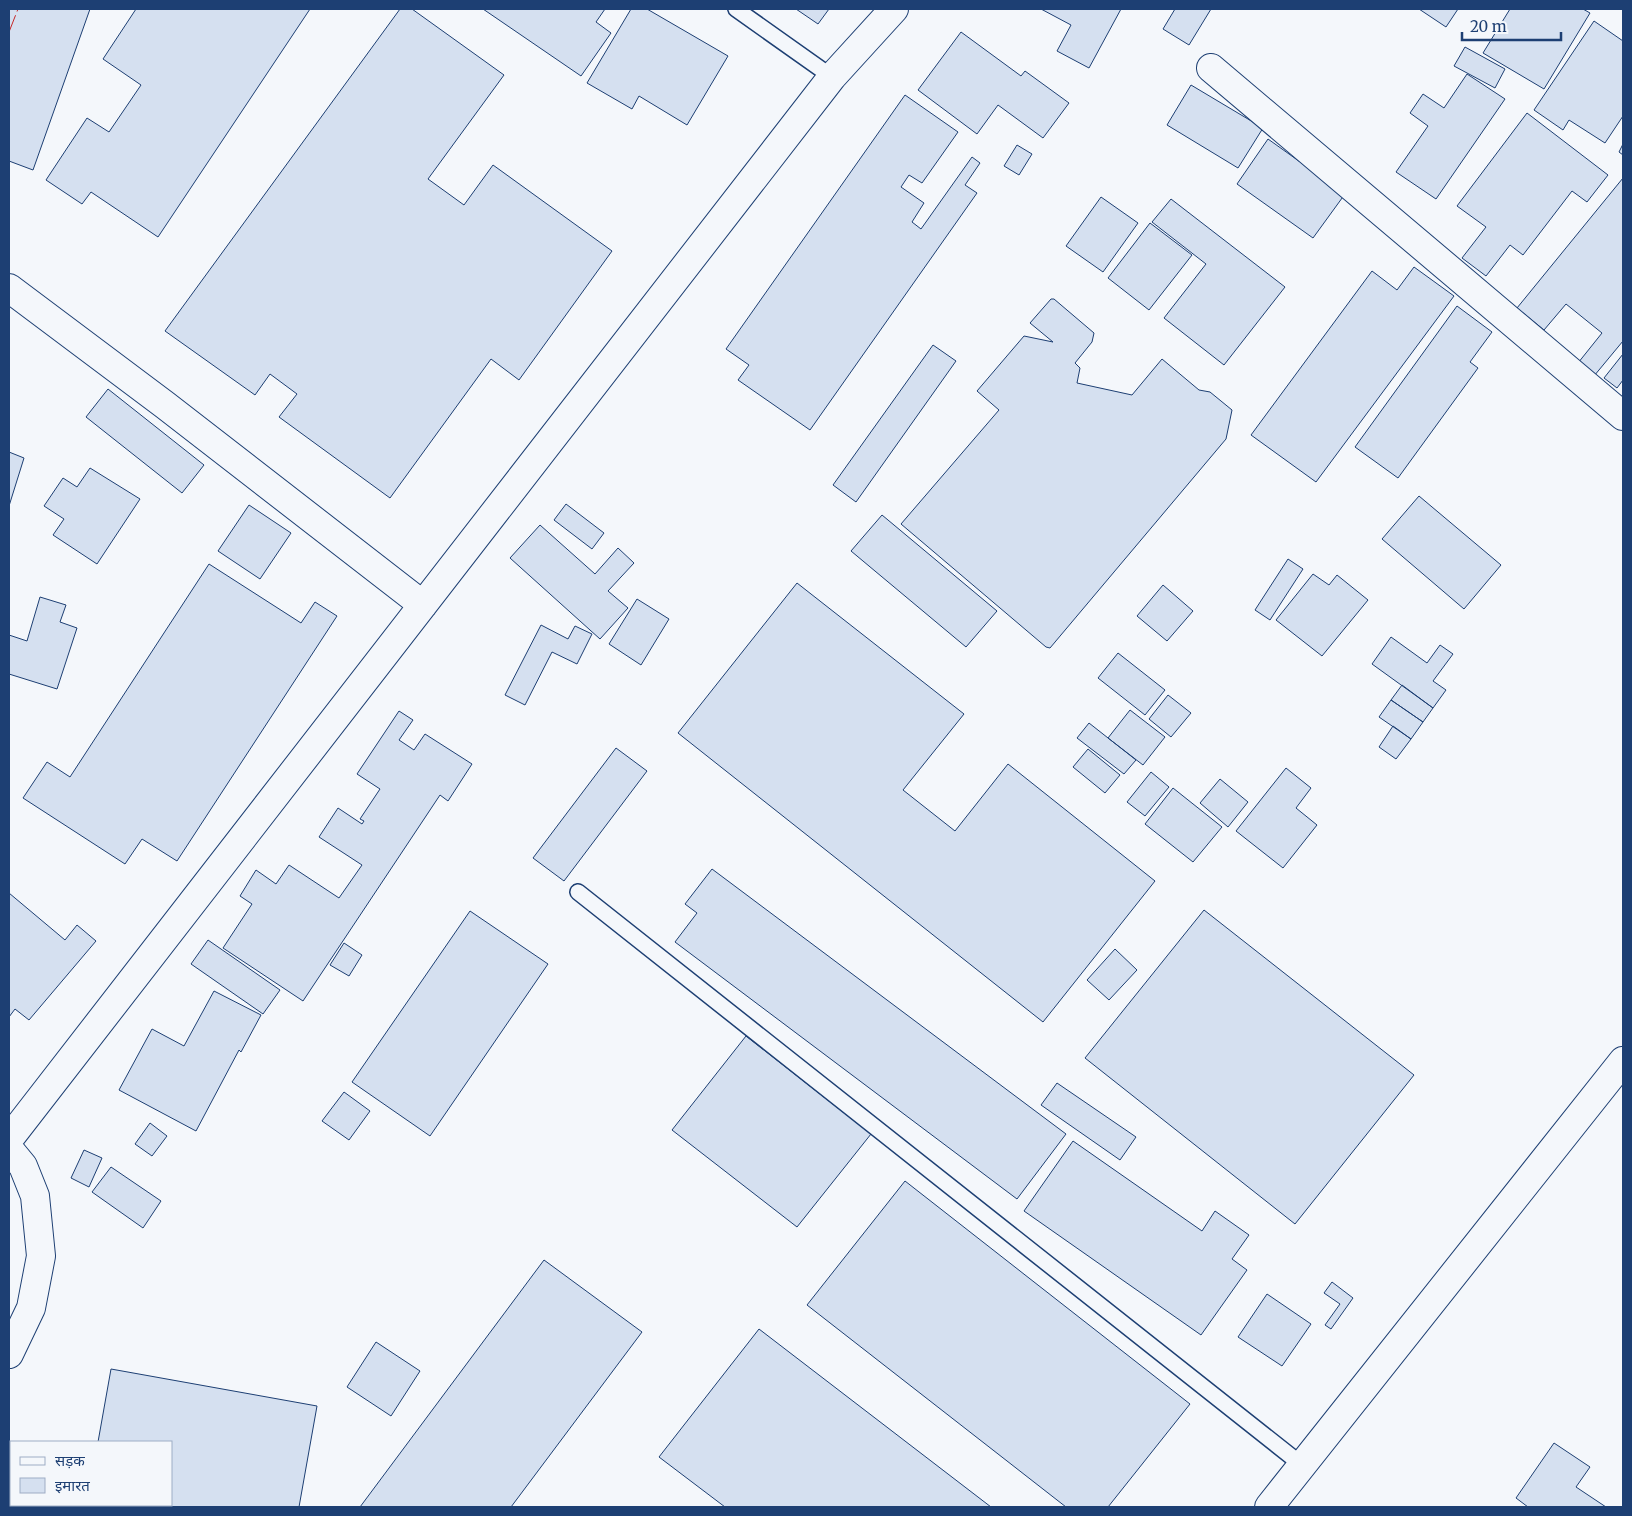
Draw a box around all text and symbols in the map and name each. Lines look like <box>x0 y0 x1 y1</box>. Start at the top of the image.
scale bar <box>1462 10 1561 42</box>
text: 20 m <box>1470 17 1507 36</box>
legend <box>10 1441 172 1506</box>
text: सड़क <box>55 1451 85 1470</box>
text: इमारत <box>55 1476 90 1495</box>

